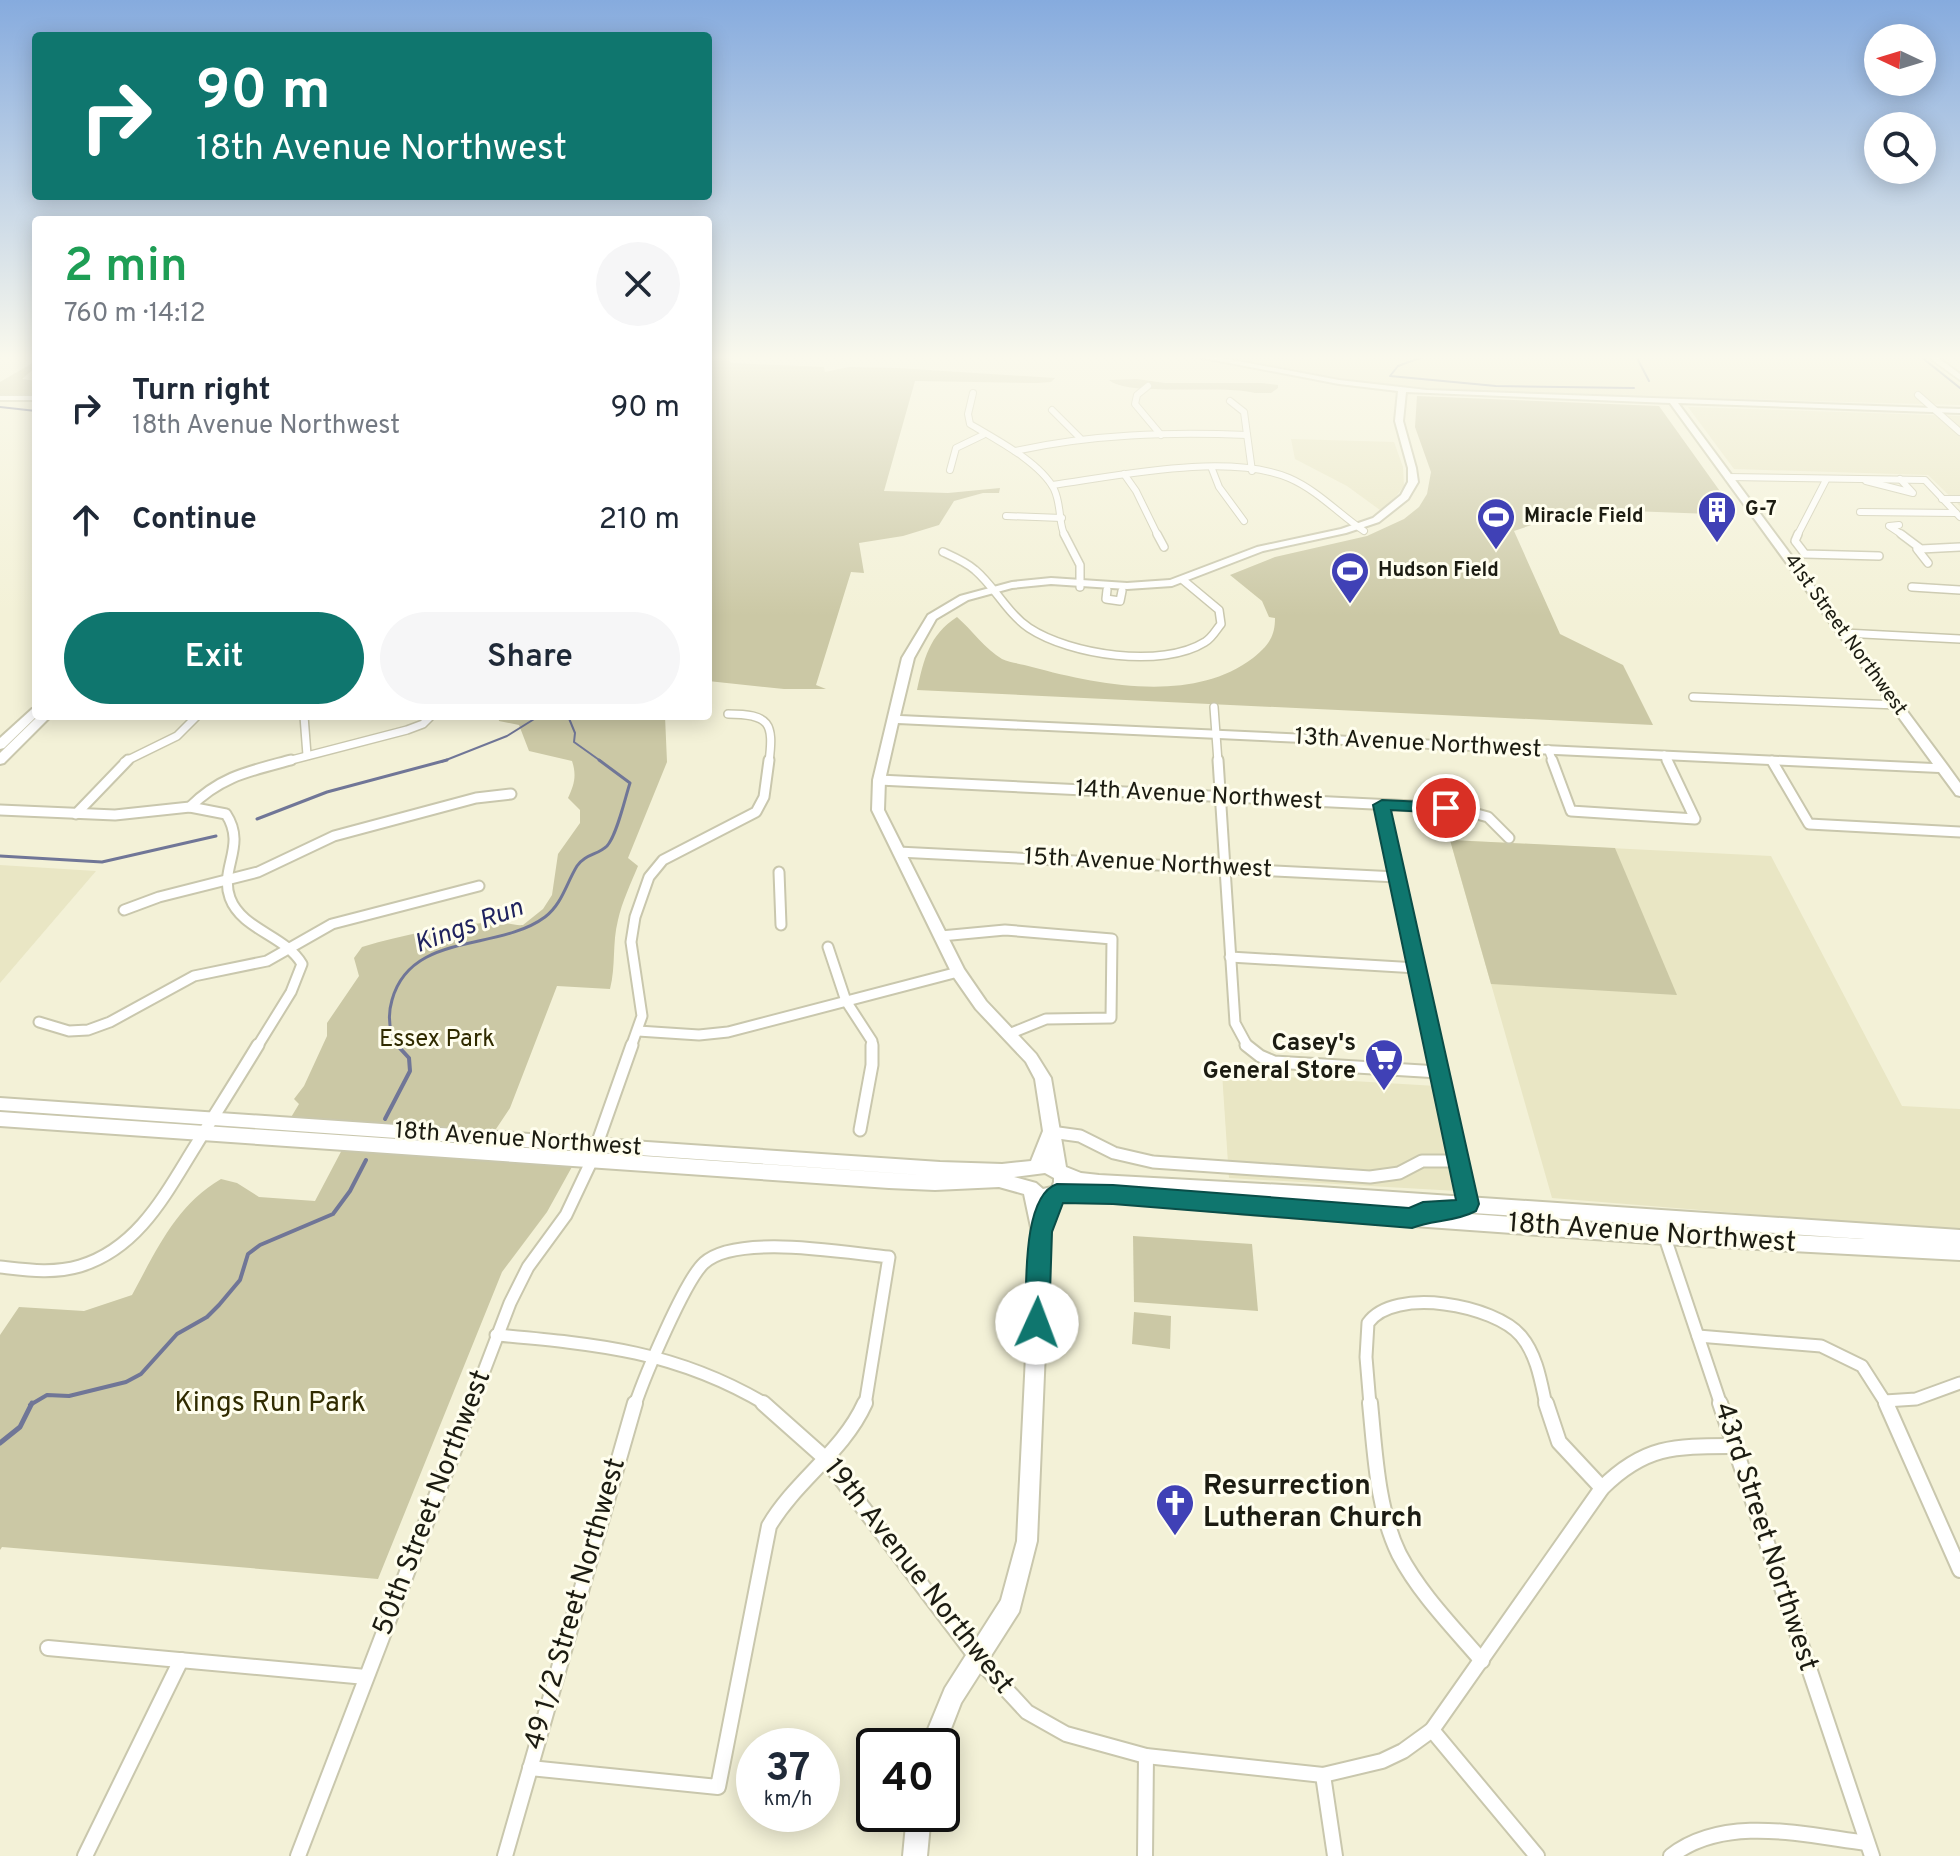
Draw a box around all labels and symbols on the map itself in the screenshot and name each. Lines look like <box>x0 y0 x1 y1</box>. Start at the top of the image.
north arrow <box>1864 24 1936 96</box>
building icon: G-7 <box>1696 489 1738 544</box>
sports icon: Miracle Field <box>1475 496 1517 551</box>
place label: G-7 <box>1745 497 1777 523</box>
place label: Miracle Field <box>1524 504 1644 530</box>
street label: 41st Street Northwest <box>1778 549 1912 721</box>
sports icon: Hudson Field <box>1329 550 1371 605</box>
place label: Hudson Field <box>1378 558 1499 584</box>
street label: 13th Avenue Northwest <box>1294 723 1542 765</box>
pin <box>1412 774 1480 842</box>
street label: 14th Avenue Northwest <box>1075 775 1323 817</box>
street label: 15th Avenue Northwest <box>1023 843 1273 885</box>
water label: Kings Run <box>410 892 528 962</box>
park label: Essex Park <box>379 1025 495 1055</box>
place label: Casey's General Store <box>1202 1029 1356 1087</box>
supermarket icon: Casey's General Store <box>1363 1037 1405 1092</box>
street label: 18th Avenue Northwest <box>394 1116 642 1164</box>
street label: 18th Avenue Northwest <box>1507 1206 1797 1262</box>
position arrow <box>995 1281 1079 1365</box>
street label: 50th Street Northwest <box>366 1365 500 1641</box>
park label: Kings Run Park <box>174 1386 366 1422</box>
street label: 43rd Street Northwest <box>1705 1398 1825 1676</box>
street label: 19th Avenue Northwest <box>815 1452 1021 1702</box>
street label: 49 1/2 Street Northwest <box>517 1454 635 1754</box>
place label: Resurrection Lutheran Church <box>1203 1469 1423 1537</box>
church icon: Resurrection Lutheran Church <box>1154 1482 1196 1537</box>
speed limit sign: 40 <box>856 1728 960 1832</box>

